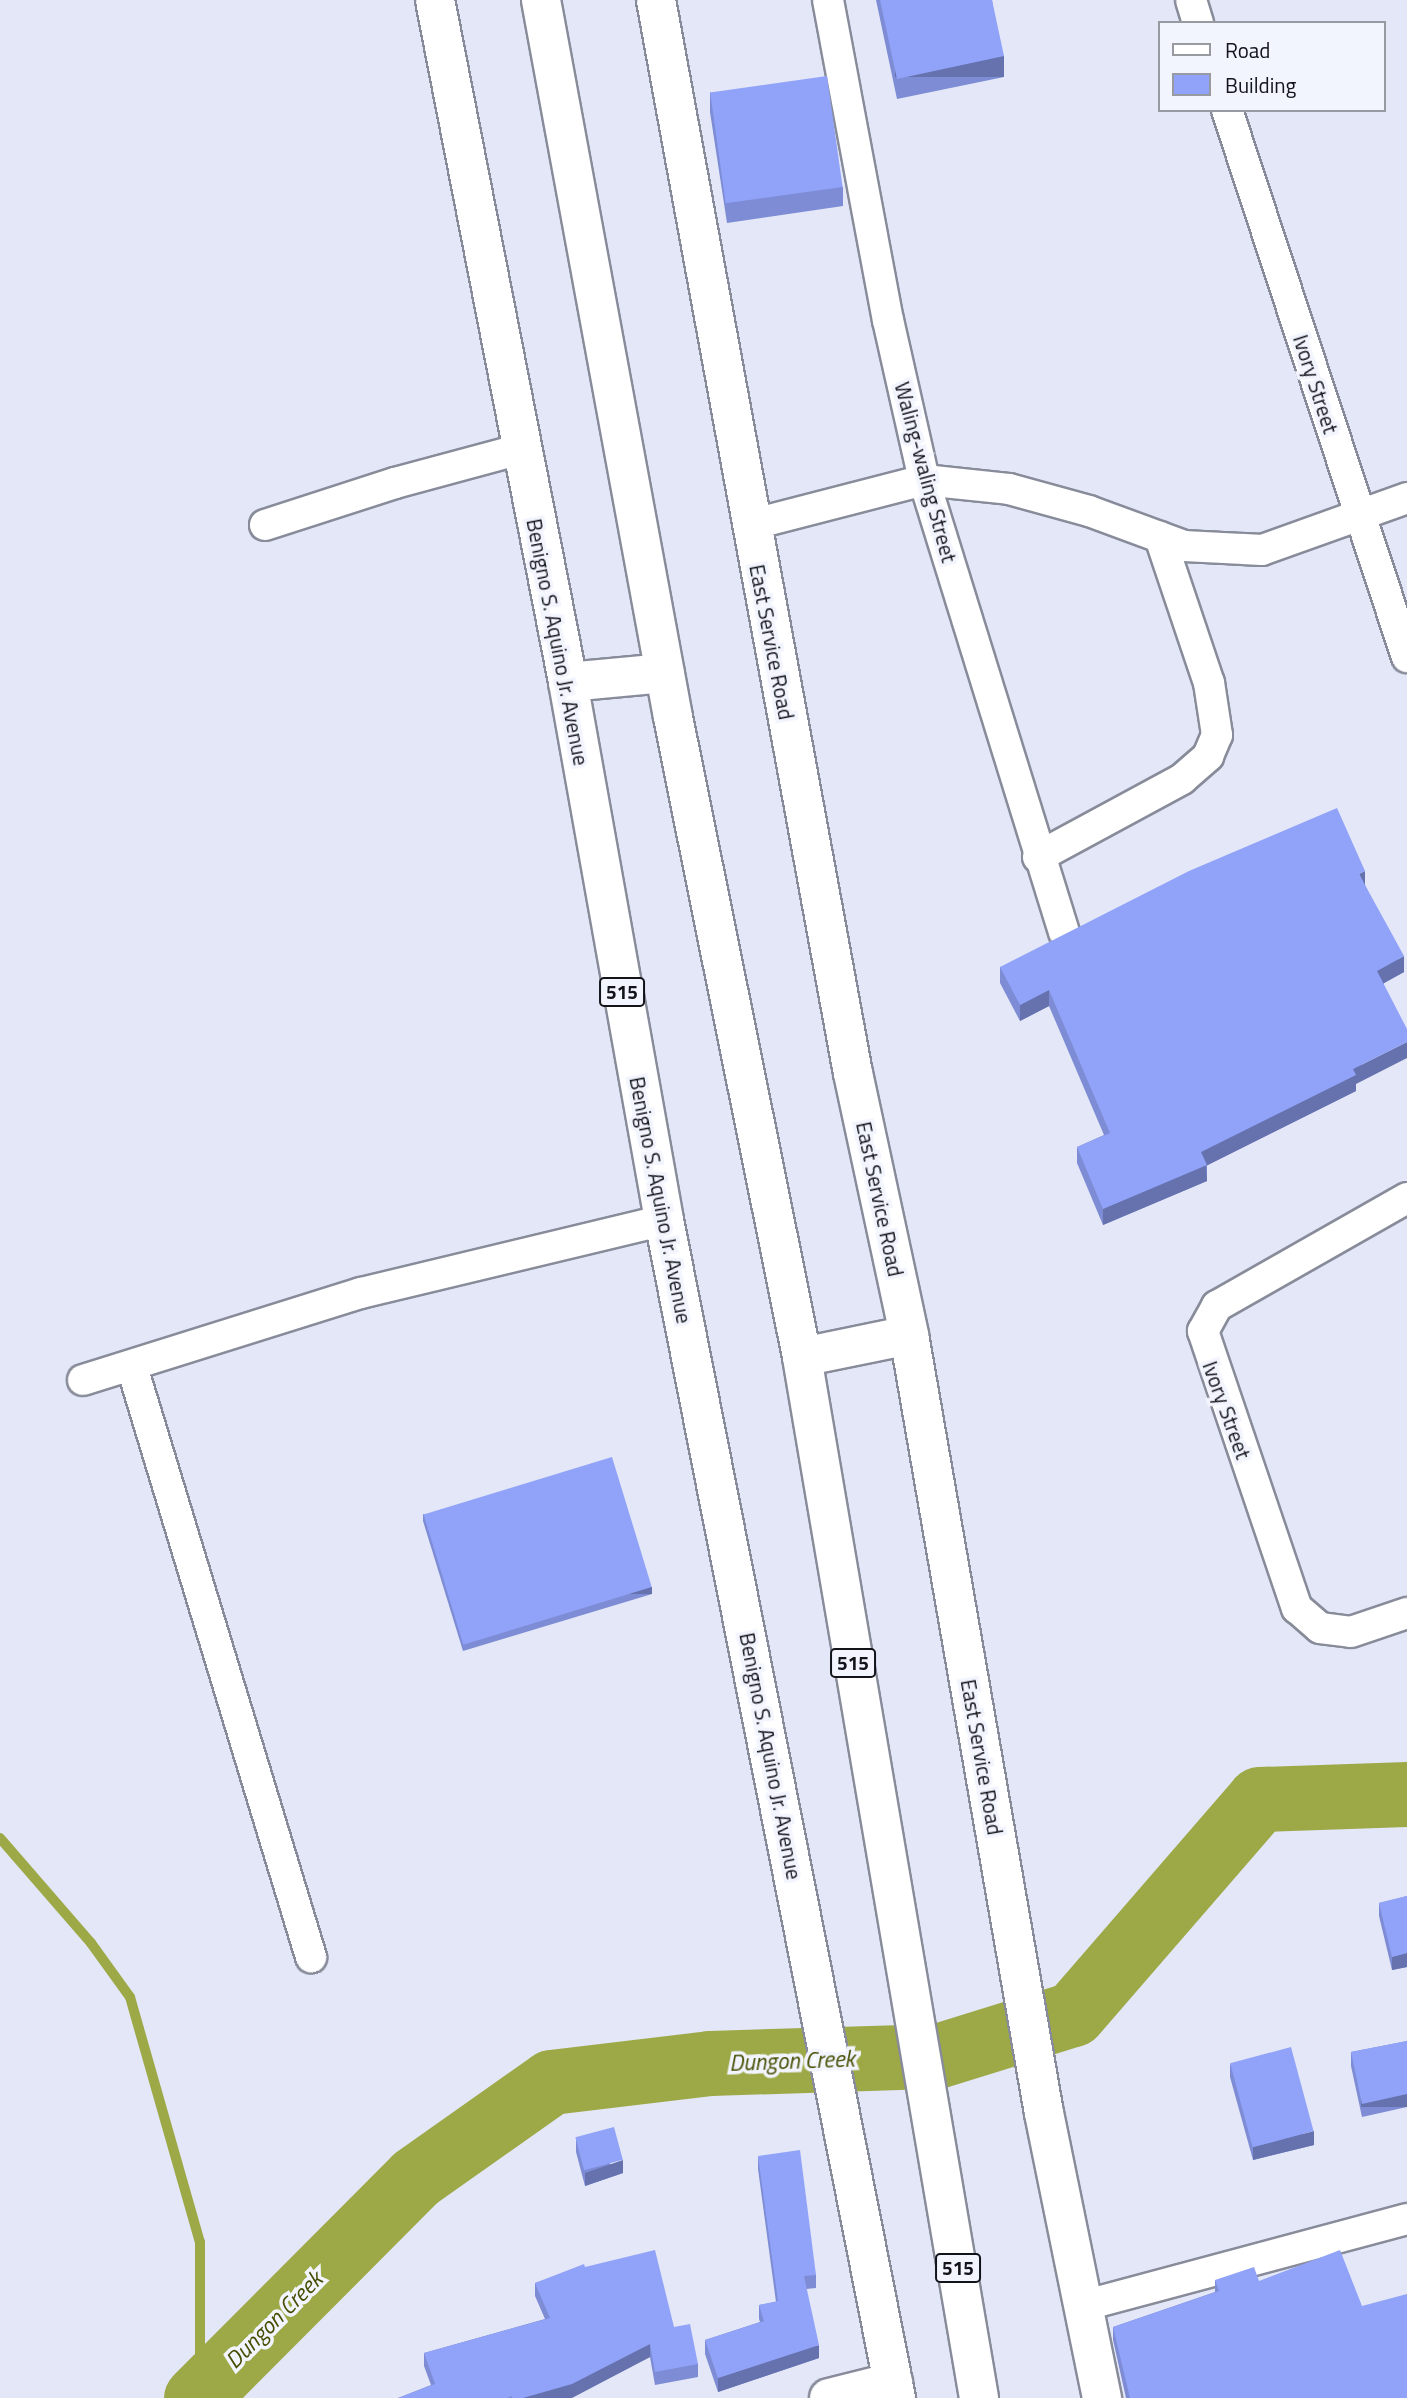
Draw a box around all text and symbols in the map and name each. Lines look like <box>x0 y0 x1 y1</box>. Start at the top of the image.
legend <box>1158 21 1386 112</box>
text: Road <box>1225 34 1270 66</box>
text: Building <box>1225 69 1296 101</box>
street label: Ivory Street <box>1288 331 1344 437</box>
street label: Waling-waling Street <box>890 379 962 565</box>
street label: Benigno S. Aquino Jr. Avenue <box>522 516 594 768</box>
street label: East Service Road <box>745 562 799 722</box>
road number: 515 <box>598 976 646 1008</box>
street label: Benigno S. Aquino Jr. Avenue <box>625 1074 697 1326</box>
street label: East Service Road <box>851 1119 909 1279</box>
street label: Ivory Street <box>1198 1358 1256 1462</box>
street label: Benigno S. Aquino Jr. Avenue <box>735 1630 807 1882</box>
road number: 515 <box>828 1648 878 1679</box>
street label: East Service Road <box>956 1677 1008 1837</box>
water label: Dungon Creek <box>729 2045 855 2077</box>
road number: 515 <box>934 2252 982 2284</box>
water label: Dungon Creek <box>220 2266 328 2374</box>

